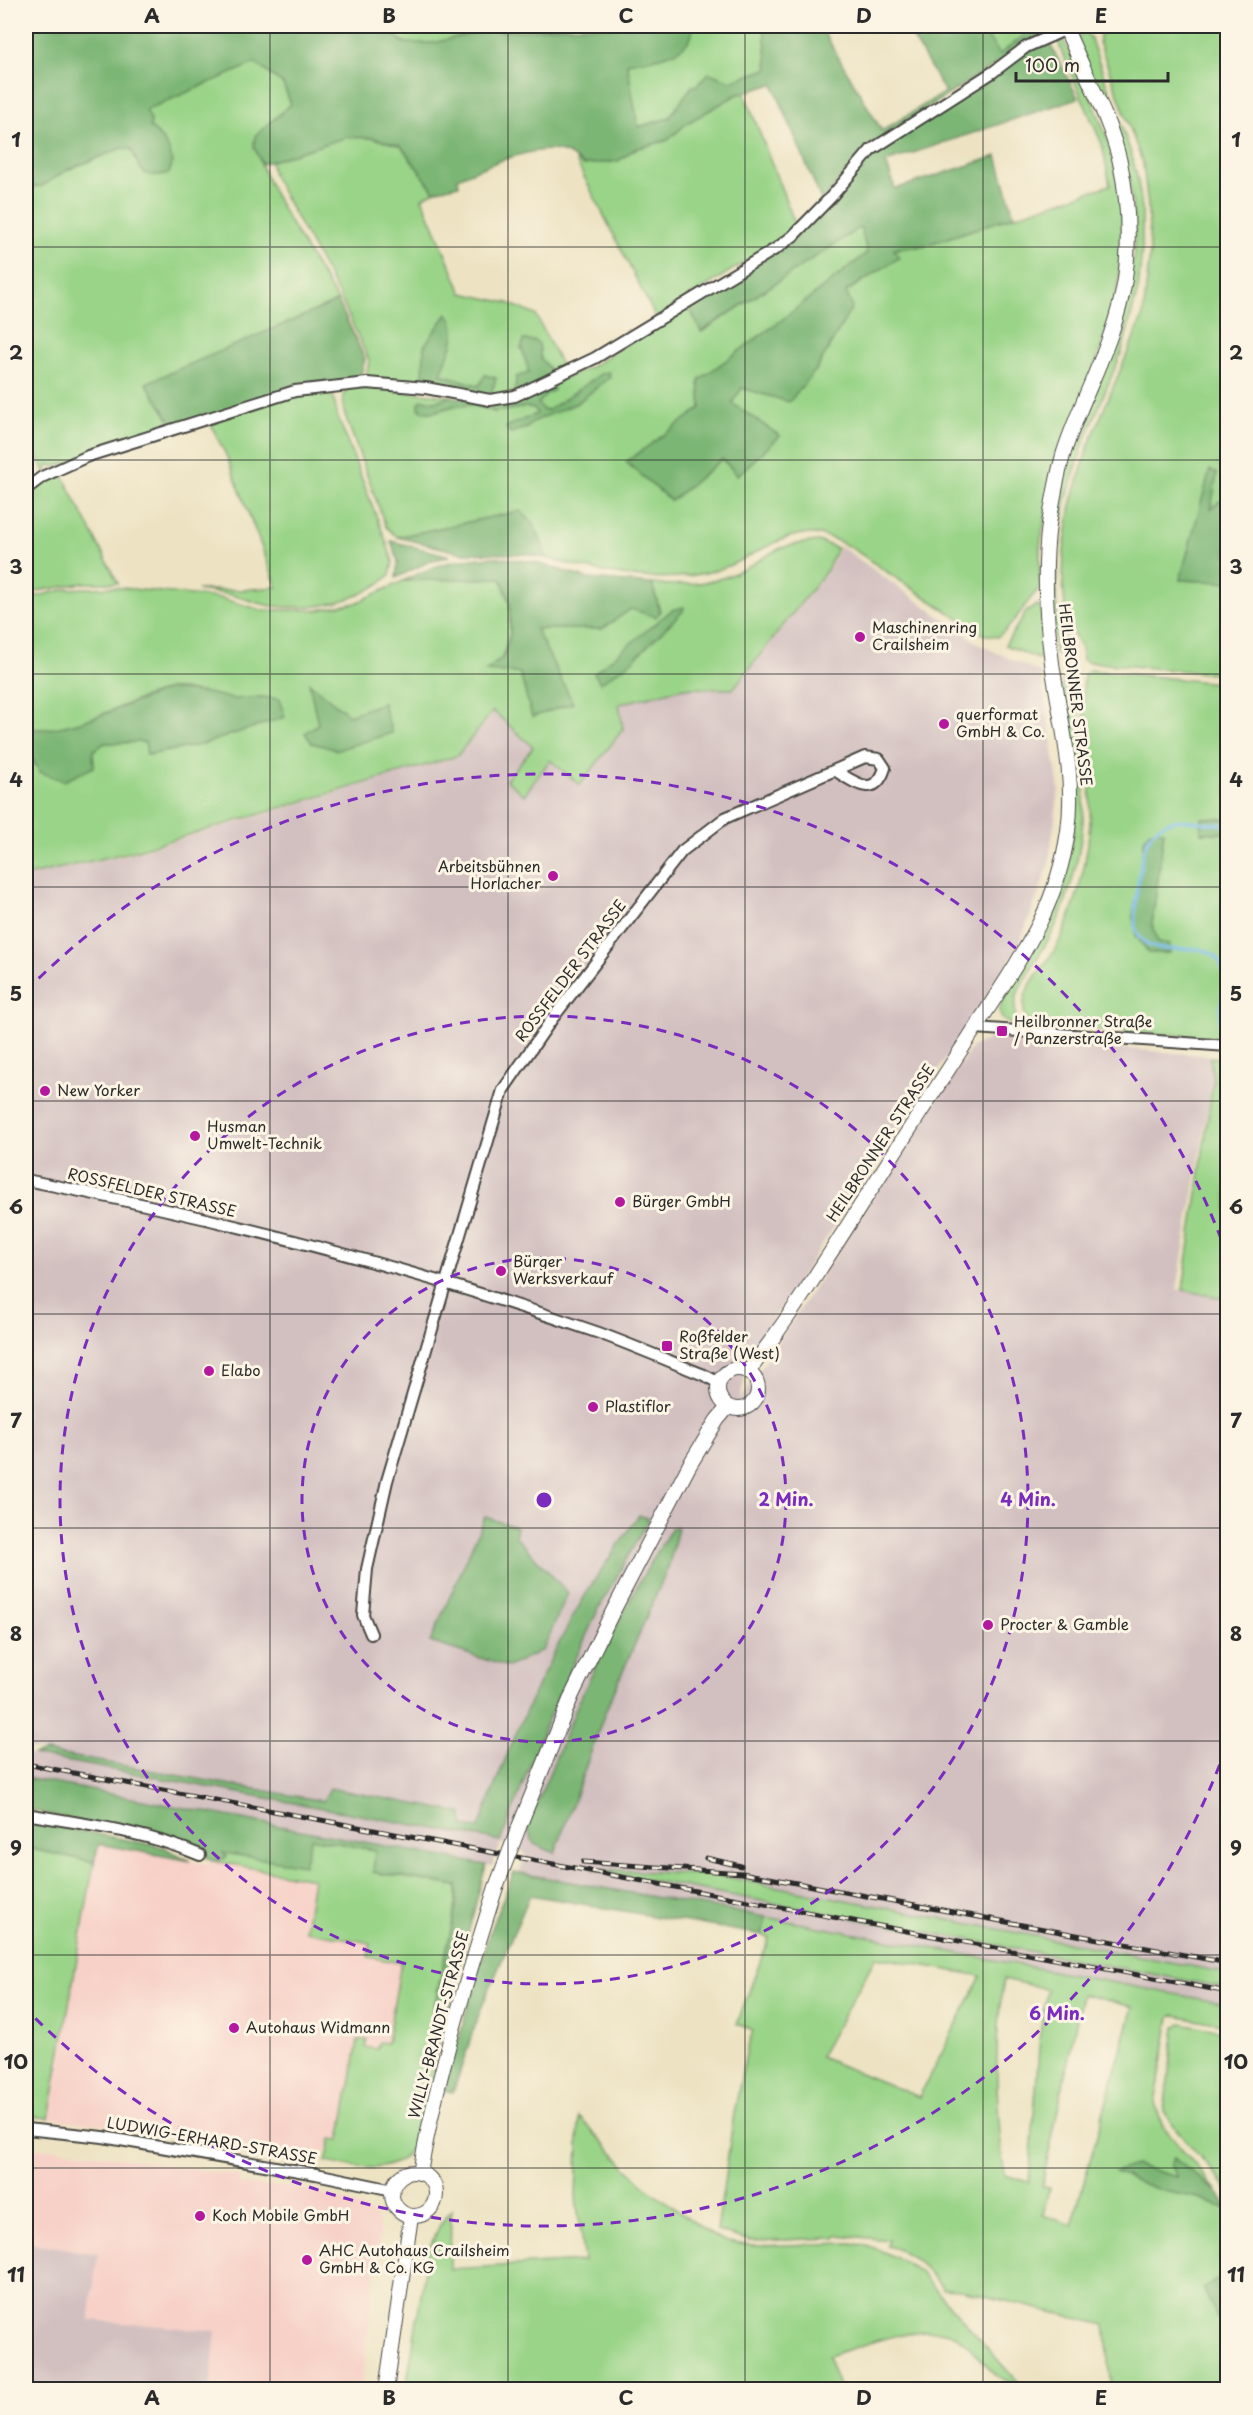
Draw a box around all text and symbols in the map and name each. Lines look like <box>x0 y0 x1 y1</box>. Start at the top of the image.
text: A <box>144 0 160 30</box>
text: B <box>382 0 396 30</box>
text: C <box>618 0 634 30</box>
text: D <box>856 0 872 30</box>
text: E <box>1095 0 1107 30</box>
scale bar <box>1016 45 1168 83</box>
text: 100 m <box>1025 51 1080 78</box>
text: 1 <box>11 124 21 154</box>
text: 1 <box>1231 124 1241 154</box>
text: 2 <box>9 337 23 367</box>
text: 2 <box>1229 337 1243 367</box>
text: 3 <box>9 551 23 581</box>
text: 3 <box>1229 551 1243 581</box>
street label: HEILBRONNER STRASSE <box>1054 602 1099 788</box>
place label: Maschinenring Crailsheim <box>872 615 977 655</box>
marker: Maschinenring Crailsheim <box>853 630 867 644</box>
place label: querformat GmbH & Co. <box>956 702 1045 742</box>
marker: querformat GmbH & Co. <box>937 717 951 731</box>
text: 4 <box>9 764 23 794</box>
text: 4 <box>1229 764 1243 794</box>
place label: Arbeitsbühnen Horlacher <box>438 854 541 894</box>
marker: Arbeitsbühnen Horlacher <box>546 869 560 883</box>
street label: ROSSFELDER STRASSE <box>509 894 631 1046</box>
text: 5 <box>10 978 22 1008</box>
text: 5 <box>1230 978 1242 1008</box>
place label: Heilbronner Straße / Panzerstraße <box>1014 1009 1152 1049</box>
marker: Heilbronner Straße / Panzerstraße <box>995 1024 1009 1038</box>
street label: HEILBRONNER STRASSE <box>820 1059 940 1226</box>
place label: New Yorker <box>57 1078 140 1101</box>
marker: New Yorker <box>38 1084 52 1098</box>
place label: Husman Umwelt-Technik <box>207 1114 322 1154</box>
marker: Husman Umwelt-Technik <box>188 1129 202 1143</box>
street label: ROSSFELDER STRASSE <box>66 1161 239 1222</box>
place label: Bürger GmbH <box>632 1189 731 1212</box>
text: 6 <box>9 1191 23 1221</box>
text: 6 <box>1229 1191 1243 1221</box>
marker: Bürger GmbH <box>613 1195 627 1209</box>
place label: Bürger Werksverkauf <box>513 1249 614 1289</box>
marker: Bürger Werksverkauf <box>494 1264 508 1278</box>
place label: Roßfelder Straße (West) <box>679 1324 780 1364</box>
marker: Roßfelder Straße (West) <box>660 1339 674 1353</box>
place label: Elabo <box>221 1358 261 1381</box>
marker: Elabo <box>202 1364 216 1378</box>
place label: Plastiflor <box>605 1394 671 1417</box>
marker: Plastiflor <box>586 1400 600 1414</box>
text: 7 <box>10 1405 22 1435</box>
text: 7 <box>1230 1405 1242 1435</box>
text: 2 Min. <box>758 1485 814 1512</box>
text: 4 Min. <box>1000 1485 1056 1512</box>
centre of rings <box>534 1490 554 1510</box>
place label: Procter & Gamble <box>1000 1612 1129 1635</box>
text: 8 <box>10 1618 22 1648</box>
marker: Procter & Gamble <box>981 1618 995 1632</box>
text: 8 <box>1230 1618 1242 1648</box>
text: 9 <box>10 1832 22 1862</box>
text: 9 <box>1230 1832 1242 1862</box>
street label: WILLY-BRANDT-STRASSE <box>401 1928 474 2121</box>
text: 6 Min. <box>1029 1999 1085 2026</box>
place label: Autohaus Widmann <box>246 2015 390 2038</box>
marker: Autohaus Widmann <box>227 2021 241 2035</box>
text: 10 <box>4 2046 28 2076</box>
text: 10 <box>1224 2046 1248 2076</box>
street label: LUDWIG-ERHARD-STRASSE <box>105 2110 319 2169</box>
place label: Koch Mobile GmbH <box>212 2203 349 2226</box>
marker: Koch Mobile GmbH <box>193 2209 207 2223</box>
place label: AHC Autohaus Crailsheim GmbH & Co. KG <box>319 2238 510 2278</box>
marker: AHC Autohaus Crailsheim GmbH & Co. KG <box>300 2253 314 2267</box>
text: 11 <box>7 2259 25 2289</box>
text: 11 <box>1227 2259 1245 2289</box>
text: A <box>144 2382 160 2412</box>
text: B <box>382 2382 396 2412</box>
text: C <box>618 2382 634 2412</box>
text: D <box>856 2382 872 2412</box>
text: E <box>1095 2382 1107 2412</box>

